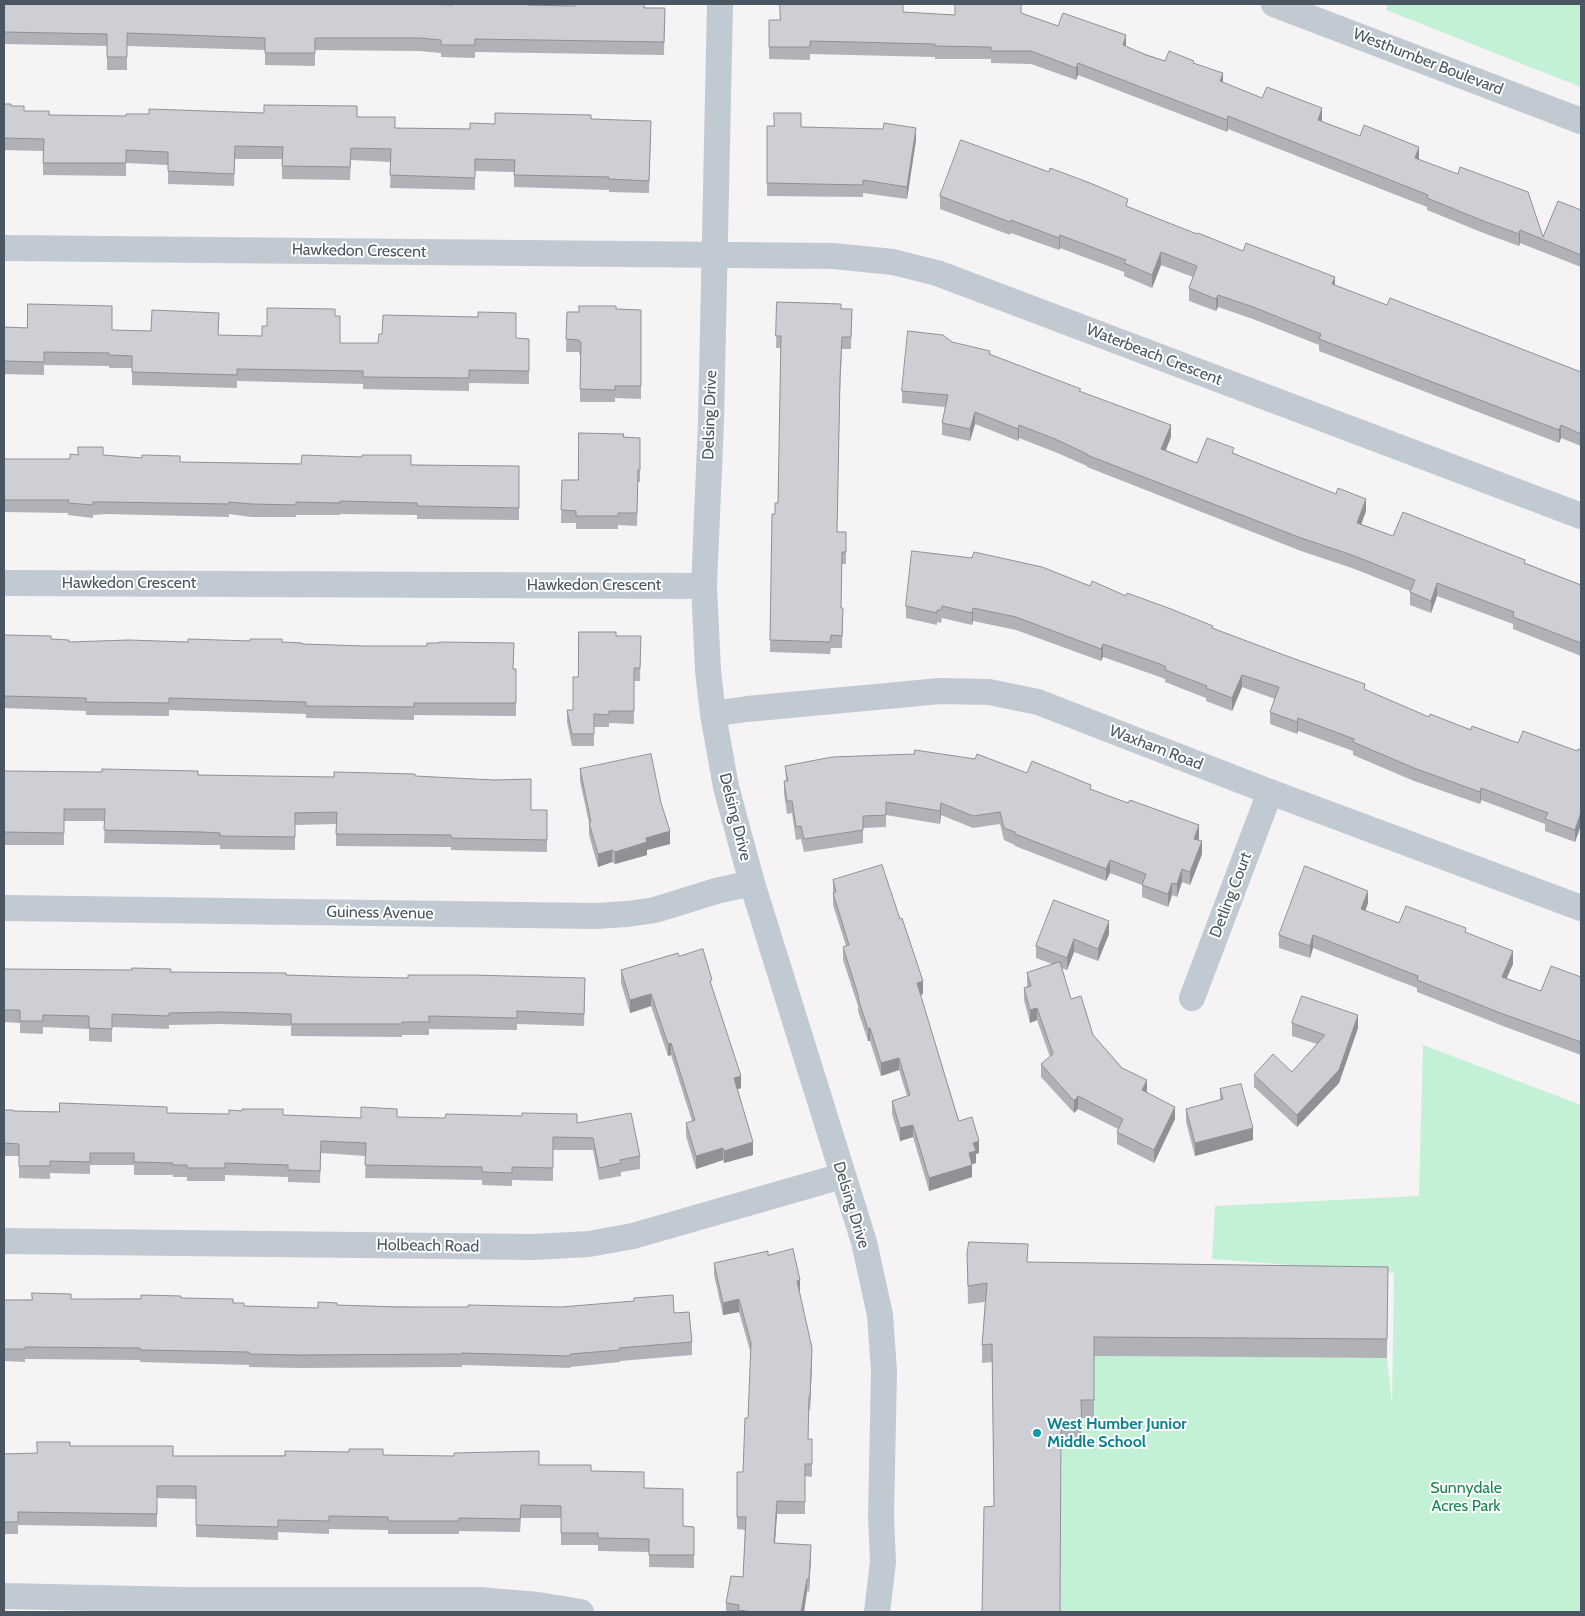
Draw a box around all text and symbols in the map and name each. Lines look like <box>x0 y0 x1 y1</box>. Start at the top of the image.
street label: Westhumber Boulevard <box>1350 24 1506 100</box>
street label: Hawkedon Crescent <box>292 240 426 262</box>
street label: Waterbeach Crescent <box>1083 320 1225 390</box>
street label: Delsing Drive <box>699 370 721 460</box>
street label: Hawkedon Crescent <box>62 573 196 593</box>
street label: Hawkedon Crescent <box>527 575 661 595</box>
street label: Waxham Road <box>1107 721 1205 775</box>
street label: Delsing Drive <box>715 771 755 863</box>
street label: Detling Court <box>1206 850 1256 940</box>
street label: Guiness Avenue <box>326 902 434 924</box>
street label: Delsing Drive <box>829 1159 873 1251</box>
street label: Holbeach Road <box>377 1236 479 1256</box>
place label: West Humber Junior Middle School <box>1047 1414 1187 1452</box>
marker: West Humber Junior Middle School <box>1031 1427 1043 1439</box>
park label: Sunnydale Acres Park <box>1430 1478 1502 1516</box>

